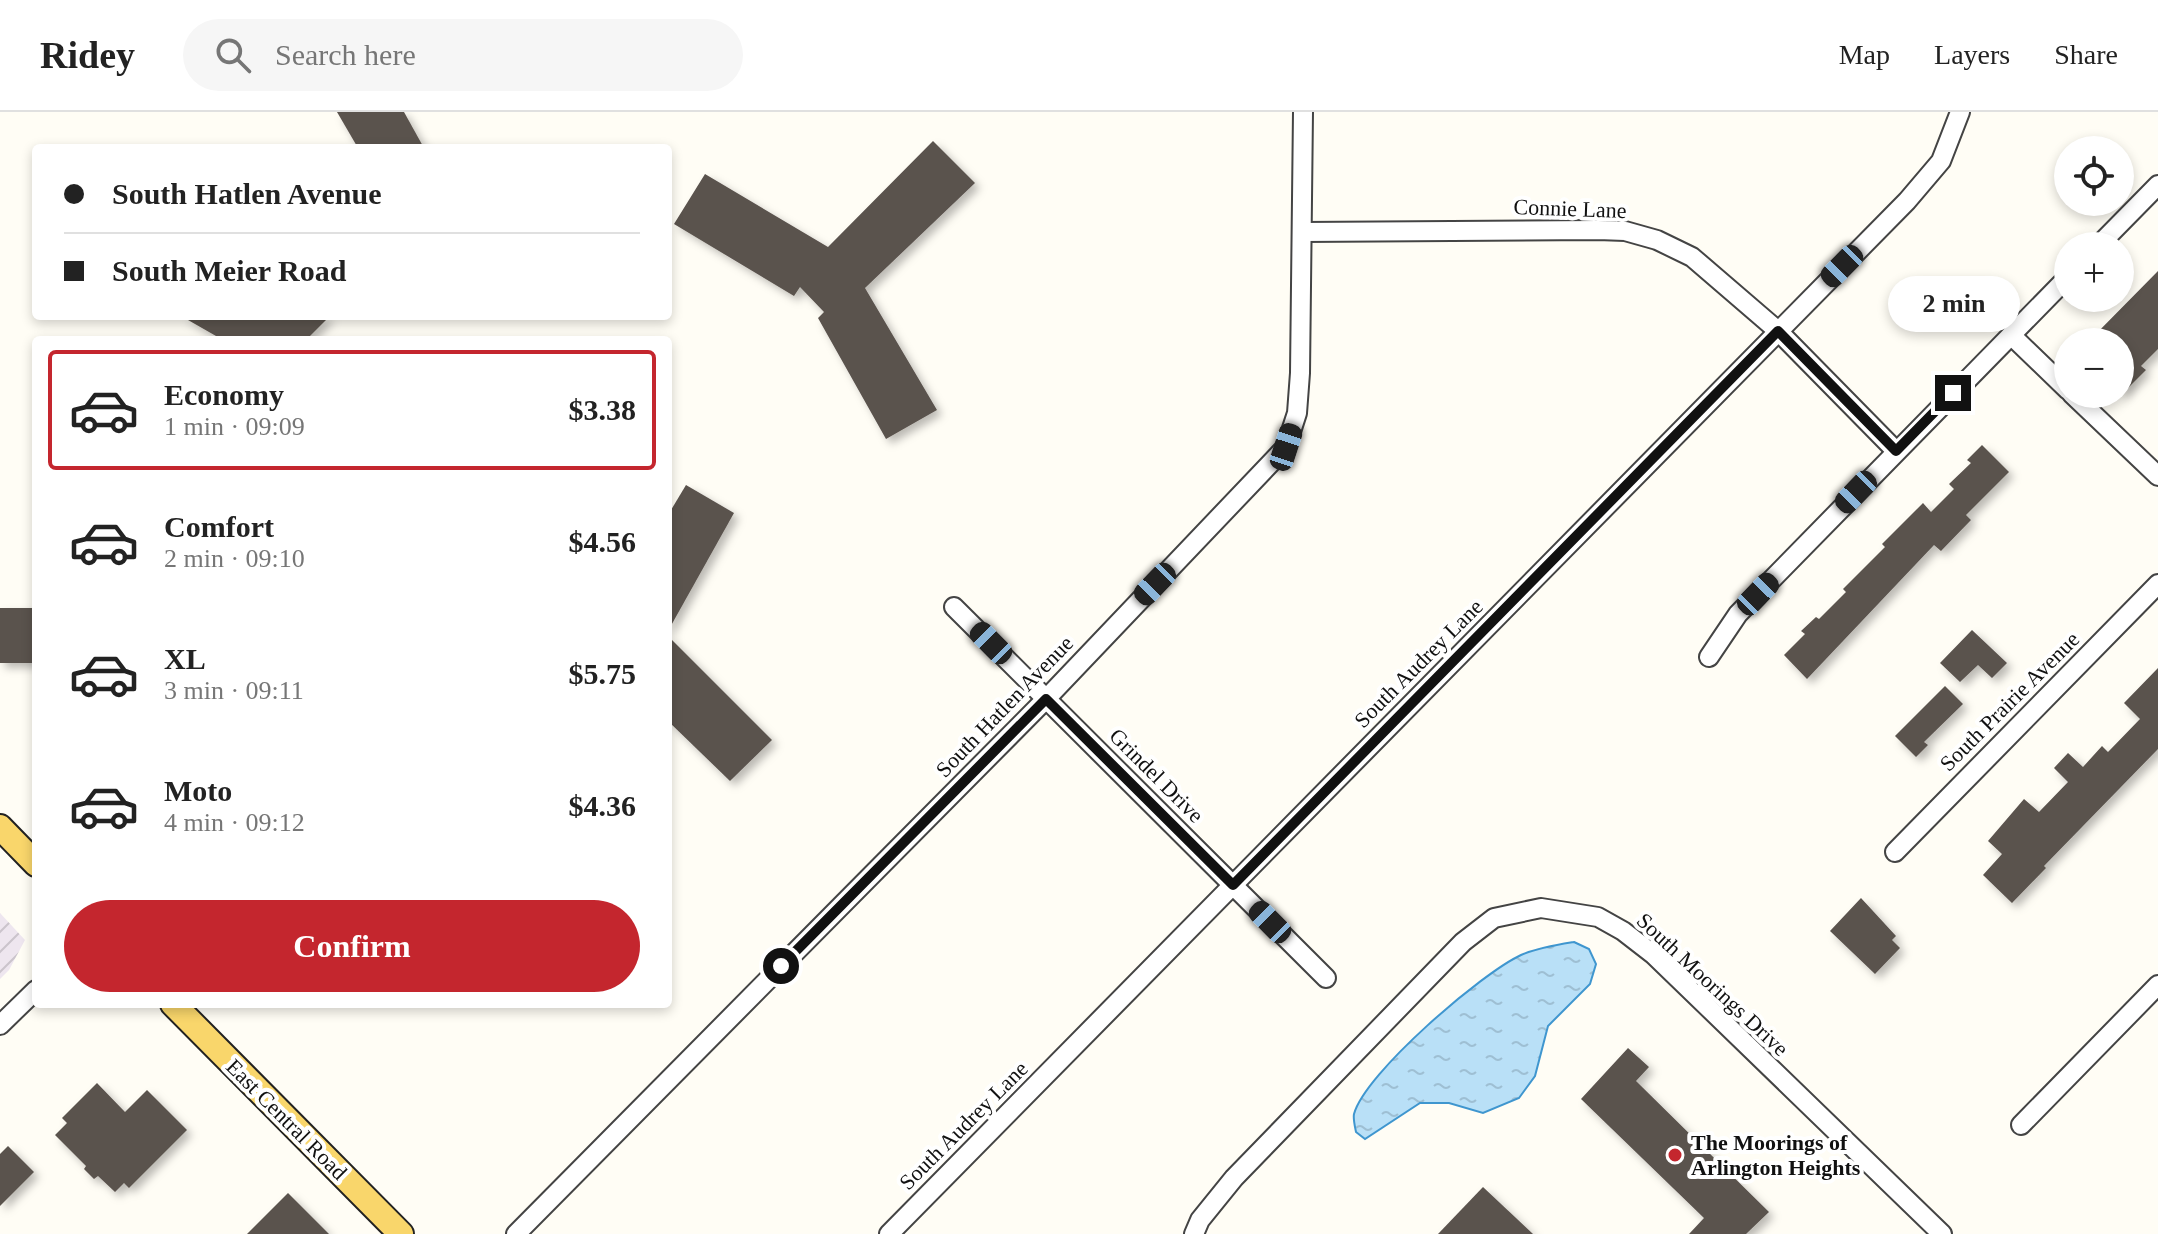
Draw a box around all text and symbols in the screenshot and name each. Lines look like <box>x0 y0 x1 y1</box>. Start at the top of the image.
search box <box>183 19 743 91</box>
icon: search <box>211 33 255 77</box>
text: Ridey <box>40 34 135 76</box>
text: Search here <box>275 38 416 71</box>
text: Map <box>1839 39 1890 70</box>
text: Layers <box>1934 39 2010 70</box>
text: Share <box>2054 39 2118 70</box>
map controls <box>2054 136 2134 408</box>
button: locate <box>2054 136 2134 216</box>
text: South Hatlen Avenue <box>112 177 382 210</box>
street label: Connie Lane <box>1513 194 1627 223</box>
button: + <box>2054 232 2134 312</box>
car <box>1817 241 1867 291</box>
text: South Meier Road <box>112 254 346 287</box>
callout: 2 min <box>1887 277 2019 333</box>
text: 2 min <box>1923 289 1985 318</box>
button: − <box>2054 328 2134 408</box>
icon: car <box>68 374 140 446</box>
route end <box>1935 375 1971 411</box>
text: Economy <box>164 378 284 411</box>
text: $3.38 <box>569 393 636 426</box>
text: 1 min · 09:09 <box>164 412 305 441</box>
car <box>1267 420 1305 474</box>
car <box>1831 466 1881 518</box>
icon: car <box>68 506 140 578</box>
text: Comfort <box>164 510 274 543</box>
text: $4.56 <box>569 525 636 558</box>
text: 2 min · 09:10 <box>164 544 305 573</box>
car <box>1130 558 1180 610</box>
car <box>1733 568 1783 620</box>
street label: South Audrey Lane <box>1349 594 1488 733</box>
car <box>966 618 1016 668</box>
street label: South Prairie Avenue <box>1935 627 2084 776</box>
street label: South Hatlen Avenue <box>931 631 1078 782</box>
icon: car <box>68 638 140 710</box>
text: XL <box>164 642 206 675</box>
text: $5.75 <box>569 657 636 690</box>
text: 3 min · 09:11 <box>164 676 304 705</box>
street label: Grindel Drive <box>1104 723 1209 828</box>
icon: car <box>68 770 140 842</box>
text: Moto <box>164 774 232 807</box>
text: $4.36 <box>569 789 636 822</box>
text: 4 min · 09:12 <box>164 808 305 837</box>
car <box>1245 897 1295 947</box>
button: Confirm <box>64 900 640 992</box>
street label: South Moorings Drive <box>1632 908 1794 1061</box>
route start <box>763 948 799 984</box>
street label: East Central Road <box>221 1054 352 1185</box>
street label: South Audrey Lane <box>894 1056 1033 1195</box>
place label: The Moorings of Arlington Heights <box>1691 1130 1861 1180</box>
marker: The Moorings of Arlington Heights <box>1666 1146 1684 1164</box>

